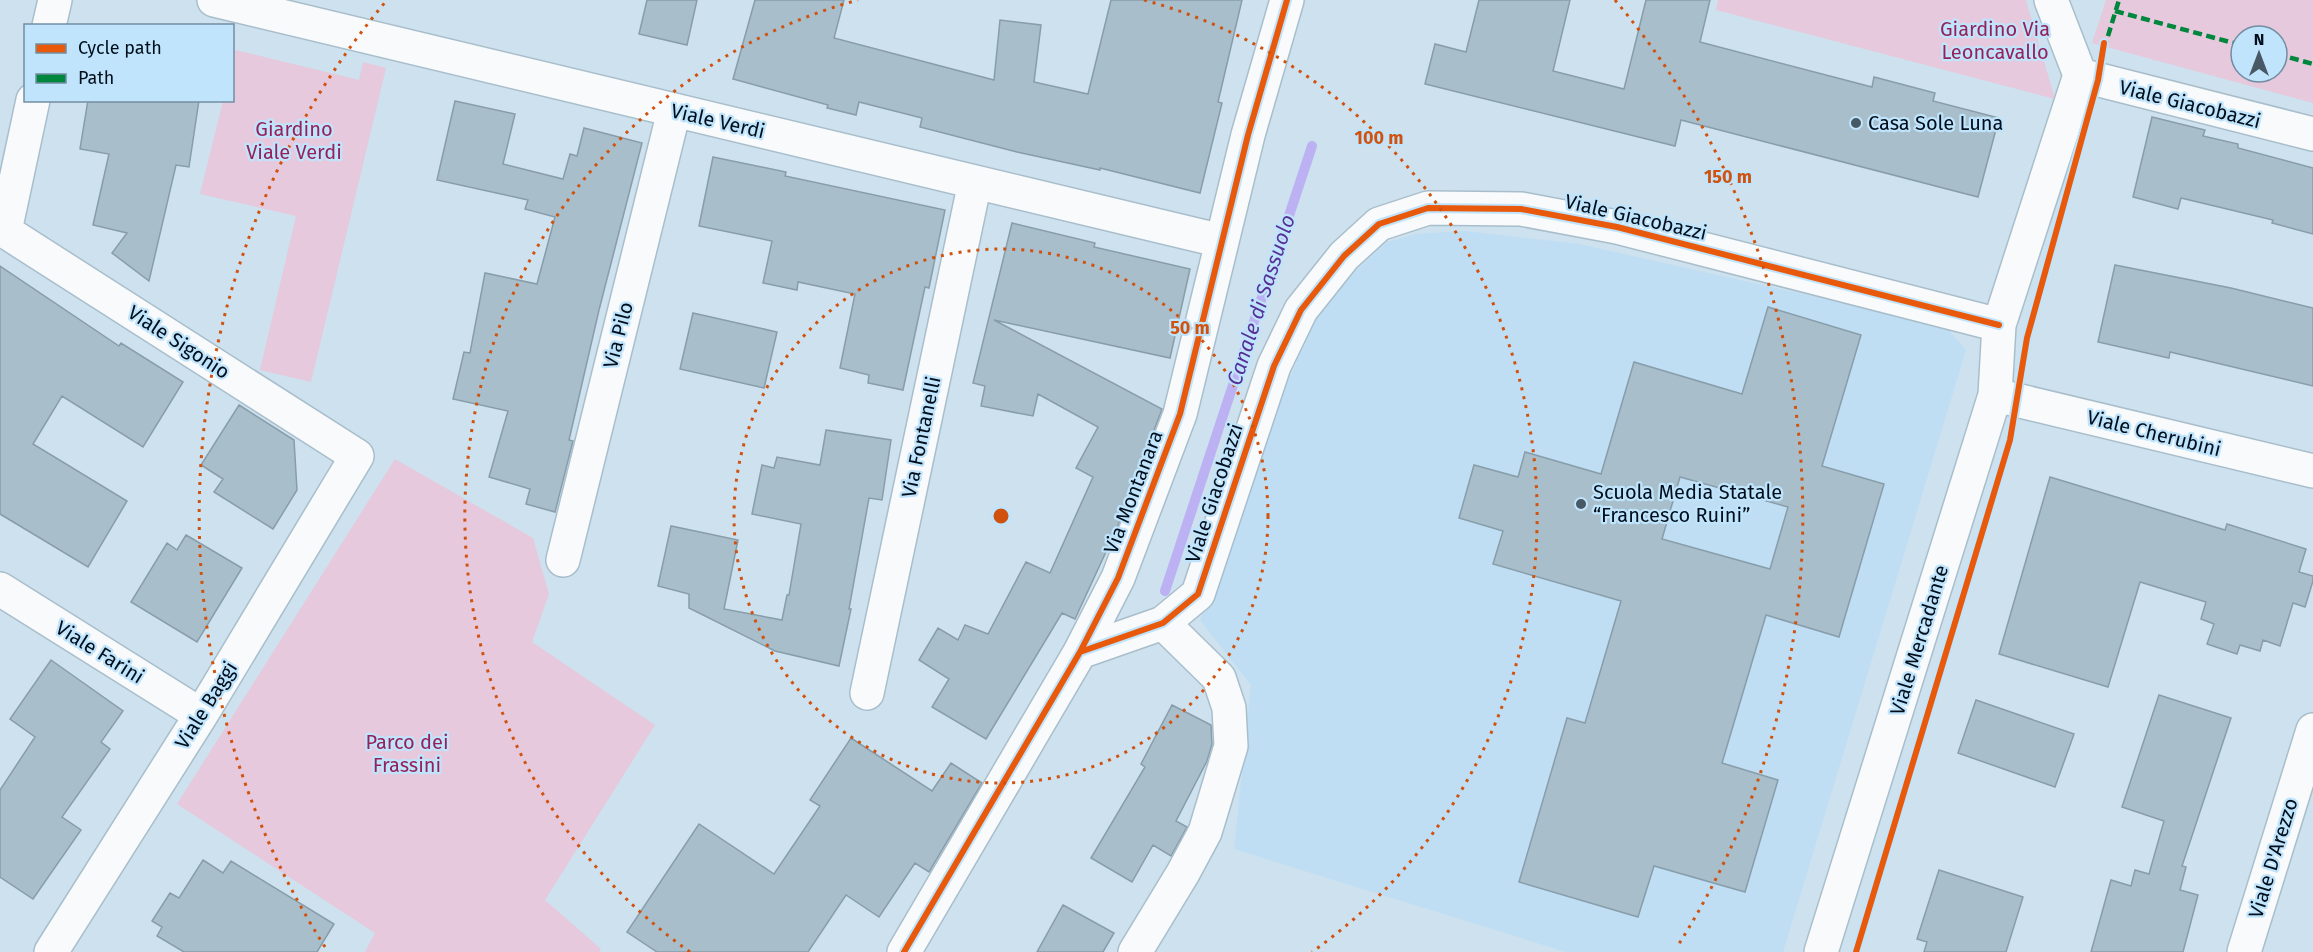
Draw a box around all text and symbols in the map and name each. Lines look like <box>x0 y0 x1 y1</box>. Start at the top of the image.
park label: Giardino Via Leoncavallo <box>1940 17 2050 64</box>
legend <box>24 24 234 102</box>
north arrow <box>2229 24 2289 84</box>
text: N <box>2254 30 2264 49</box>
text: Cycle path <box>78 37 162 59</box>
text: Path <box>78 67 114 89</box>
street label: Viale Giacobazzi <box>2117 75 2263 133</box>
street label: Viale Verdi <box>669 99 767 143</box>
place label: Casa Sole Luna <box>1868 111 2003 135</box>
marker: Casa Sole Luna <box>1849 116 1863 130</box>
park label: Giardino Viale Verdi <box>246 117 342 164</box>
text: 100 m <box>1355 127 1403 149</box>
text: 150 m <box>1704 166 1752 188</box>
street label: Viale Giacobazzi <box>1563 189 1709 245</box>
water label: Canale di Sassuolo <box>1221 211 1301 389</box>
street label: Via Pilo <box>598 299 638 371</box>
street label: Viale Sigonio <box>124 300 234 384</box>
text: 50 m <box>1170 317 1210 339</box>
street label: Via Fontanelli <box>896 374 946 500</box>
street label: Viale Cherubini <box>2085 405 2223 461</box>
street label: Viale Giacobazzi <box>1180 420 1248 566</box>
street label: Via Montanara <box>1098 427 1168 557</box>
place label: Scuola Media Statale “Francesco Ruini” <box>1593 480 1782 527</box>
marker: Scuola Media Statale “Francesco Ruini” <box>1574 497 1588 511</box>
centre of rings <box>991 506 1011 526</box>
street label: Viale Mercadante <box>1885 562 1953 718</box>
street label: Viale Farini <box>51 615 149 689</box>
street label: Viale Baggi <box>170 657 242 753</box>
park label: Parco dei Frassini <box>365 730 449 777</box>
street label: Viale D'Arezzo <box>2243 795 2303 921</box>

